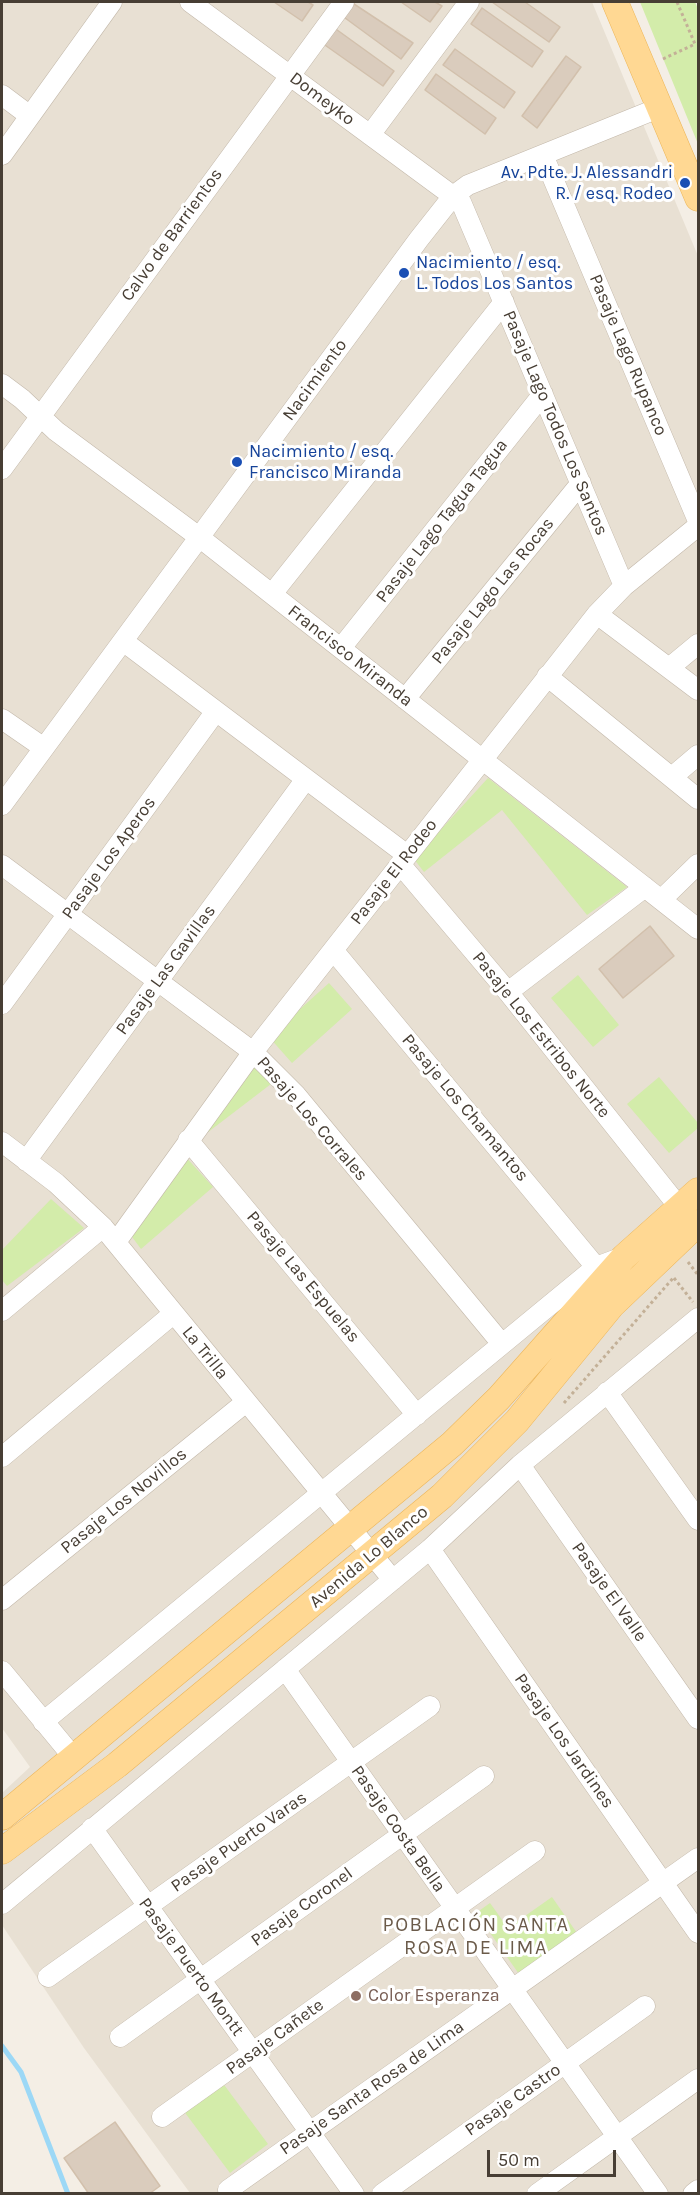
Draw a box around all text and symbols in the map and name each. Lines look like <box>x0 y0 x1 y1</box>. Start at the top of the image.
street label: Domeyko <box>285 67 359 131</box>
place label: Av. Pdte. J. Alessandri R. / esq. Rodeo <box>501 162 673 204</box>
street label: Calvo de Barrientos <box>117 164 227 306</box>
marker: Av. Pdte. J. Alessandri R. / esq. Rodeo <box>678 176 692 190</box>
place label: Nacimiento / esq. L. Todos Los Santos <box>416 252 573 294</box>
marker: Nacimiento / esq. L. Todos Los Santos <box>397 266 411 280</box>
street label: Pasaje Lago Rupanco <box>584 271 672 439</box>
street label: Pasaje Lago Todos Los Santos <box>498 307 612 539</box>
street label: Nacimiento <box>278 335 352 425</box>
street label: Pasaje Lago Tagua Tagua <box>371 435 513 607</box>
place label: Nacimiento / esq. Francisco Miranda <box>249 441 402 484</box>
marker: Nacimiento / esq. Francisco Miranda <box>230 455 244 469</box>
street label: Pasaje Lago Las Rocas <box>427 513 559 669</box>
street label: Francisco Miranda <box>283 600 417 712</box>
street label: Pasaje Los Aperos <box>57 792 161 924</box>
street label: Pasaje El Rodeo <box>346 815 442 929</box>
street label: Pasaje Las Gavillas <box>111 901 221 1039</box>
street label: Pasaje Los Estribos Norte <box>467 948 615 1122</box>
street label: Pasaje Los Chamantos <box>397 1030 533 1186</box>
street label: Pasaje Los Corrales <box>252 1052 372 1186</box>
street label: Pasaje Las Espuelas <box>242 1207 364 1347</box>
street label: La Trilla <box>177 1322 233 1384</box>
street label: Pasaje Los Novillos <box>56 1443 192 1559</box>
street label: Avenida Lo Blanco <box>305 1501 433 1613</box>
street label: Pasaje El Valle <box>567 1538 651 1646</box>
street label: Pasaje Los Jardines <box>509 1669 619 1813</box>
street label: Pasaje Costa Bella <box>346 1761 450 1897</box>
street label: Pasaje Puerto Varas <box>167 1787 311 1897</box>
street label: Pasaje Coronel <box>247 1863 357 1951</box>
street label: Pasaje Puerto Montt <box>134 1894 248 2040</box>
district label: POBLACIÓN SANTA ROSA DE LIMA <box>383 1913 569 1960</box>
place label: Color Esperanza <box>368 1985 500 2007</box>
marker: Color Esperanza <box>349 1989 363 2003</box>
street label: Pasaje Cañete <box>222 1994 328 2080</box>
street label: Pasaje Santa Rosa de Lima <box>276 2016 468 2160</box>
street label: Pasaje Castro <box>461 2059 565 2141</box>
scale bar <box>490 2138 619 2176</box>
text: 50 m <box>498 2149 540 2171</box>

